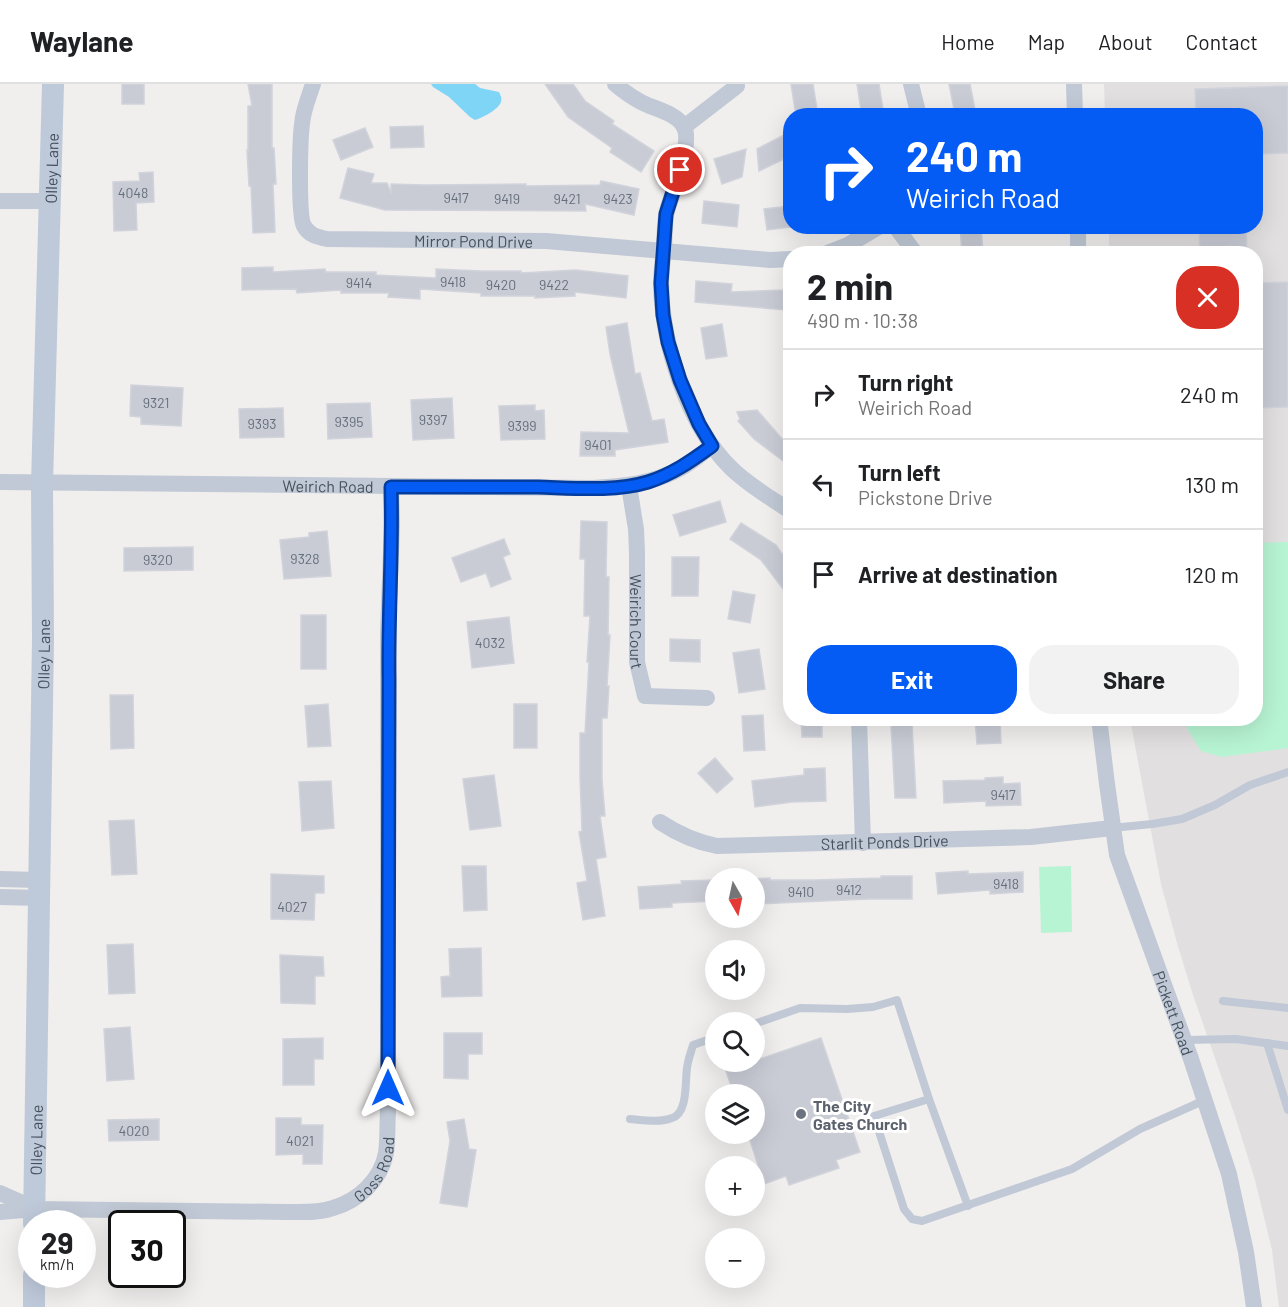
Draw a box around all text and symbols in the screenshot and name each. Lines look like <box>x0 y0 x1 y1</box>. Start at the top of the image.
text: Waylane <box>30 24 134 58</box>
text: Home <box>941 29 995 54</box>
text: Map <box>1028 29 1065 54</box>
text: About <box>1098 29 1153 54</box>
text: Contact <box>1186 29 1258 54</box>
text: 240 m <box>906 130 1022 180</box>
icon: right <box>807 132 885 210</box>
street label: Olley Lane <box>40 133 61 204</box>
pin <box>654 144 705 195</box>
icon: arrive <box>663 153 696 186</box>
text: Weirich Road <box>906 181 1060 213</box>
house number: 4048 <box>118 184 148 201</box>
house number: 9417 <box>443 189 469 206</box>
house number: 9419 <box>494 190 520 207</box>
house number: 9421 <box>553 190 581 207</box>
house number: 9423 <box>603 190 633 207</box>
street label: Mirror Pond Drive <box>414 230 533 250</box>
text: 2 min <box>807 264 893 307</box>
button: close <box>1176 266 1239 329</box>
house number: 9418 <box>440 273 466 290</box>
house number: 9414 <box>346 274 372 291</box>
house number: 9420 <box>486 276 516 293</box>
house number: 9422 <box>539 276 569 293</box>
text: 490 m · 10:38 <box>807 308 918 332</box>
text: Turn right <box>858 369 953 395</box>
icon: right <box>807 378 840 411</box>
text: 240 m <box>1180 381 1239 407</box>
house number: 9321 <box>143 394 169 411</box>
text: Weirich Road <box>858 395 972 419</box>
house number: 9397 <box>419 411 448 428</box>
house number: 9395 <box>335 413 364 430</box>
house number: 9393 <box>247 415 277 432</box>
house number: 9399 <box>507 417 537 434</box>
house number: 9401 <box>584 436 612 453</box>
text: Turn left <box>858 459 941 485</box>
icon: left <box>807 468 840 501</box>
text: 130 m <box>1185 471 1239 497</box>
street label: Weirich Road <box>282 475 374 495</box>
text: Pickstone Drive <box>858 485 993 509</box>
house number: 9328 <box>290 550 320 567</box>
house number: 9320 <box>143 551 173 568</box>
icon: arrive <box>807 558 840 591</box>
text: Arrive at destination <box>858 561 1057 587</box>
text: 120 m <box>1184 561 1239 587</box>
street label: Weirich Court <box>628 574 648 671</box>
street label: Olley Lane <box>33 619 53 689</box>
house number: 4032 <box>475 634 505 651</box>
button: Exit <box>807 645 1017 714</box>
button: Share <box>1029 645 1239 714</box>
house number: 9417 <box>990 786 1016 803</box>
street label: Starlit Ponds Drive <box>821 830 949 853</box>
north arrow <box>705 868 765 928</box>
map controls <box>705 868 765 1288</box>
house number: 9418 <box>993 875 1019 892</box>
house number: 9412 <box>836 881 862 898</box>
house number: 9410 <box>788 883 814 900</box>
house number: 4027 <box>277 898 307 915</box>
button: sound <box>705 940 765 1000</box>
street label: Pickett Road <box>1150 968 1198 1058</box>
button: search <box>705 1012 765 1072</box>
position arrow <box>356 1056 420 1120</box>
button: layers <box>705 1084 765 1144</box>
place label: The City Gates Church <box>813 1096 907 1133</box>
street label: Olley Lane <box>25 1105 45 1175</box>
marker: The City Gates Church <box>794 1107 808 1121</box>
house number: 4020 <box>118 1122 150 1139</box>
house number: 4021 <box>286 1132 314 1149</box>
street label: Goss Road <box>349 1136 397 1206</box>
button: + <box>705 1156 765 1216</box>
speed limit sign: 30 <box>108 1210 186 1288</box>
text: 29 <box>41 1224 73 1260</box>
button: − <box>705 1228 765 1288</box>
text: km/h <box>40 1255 74 1273</box>

